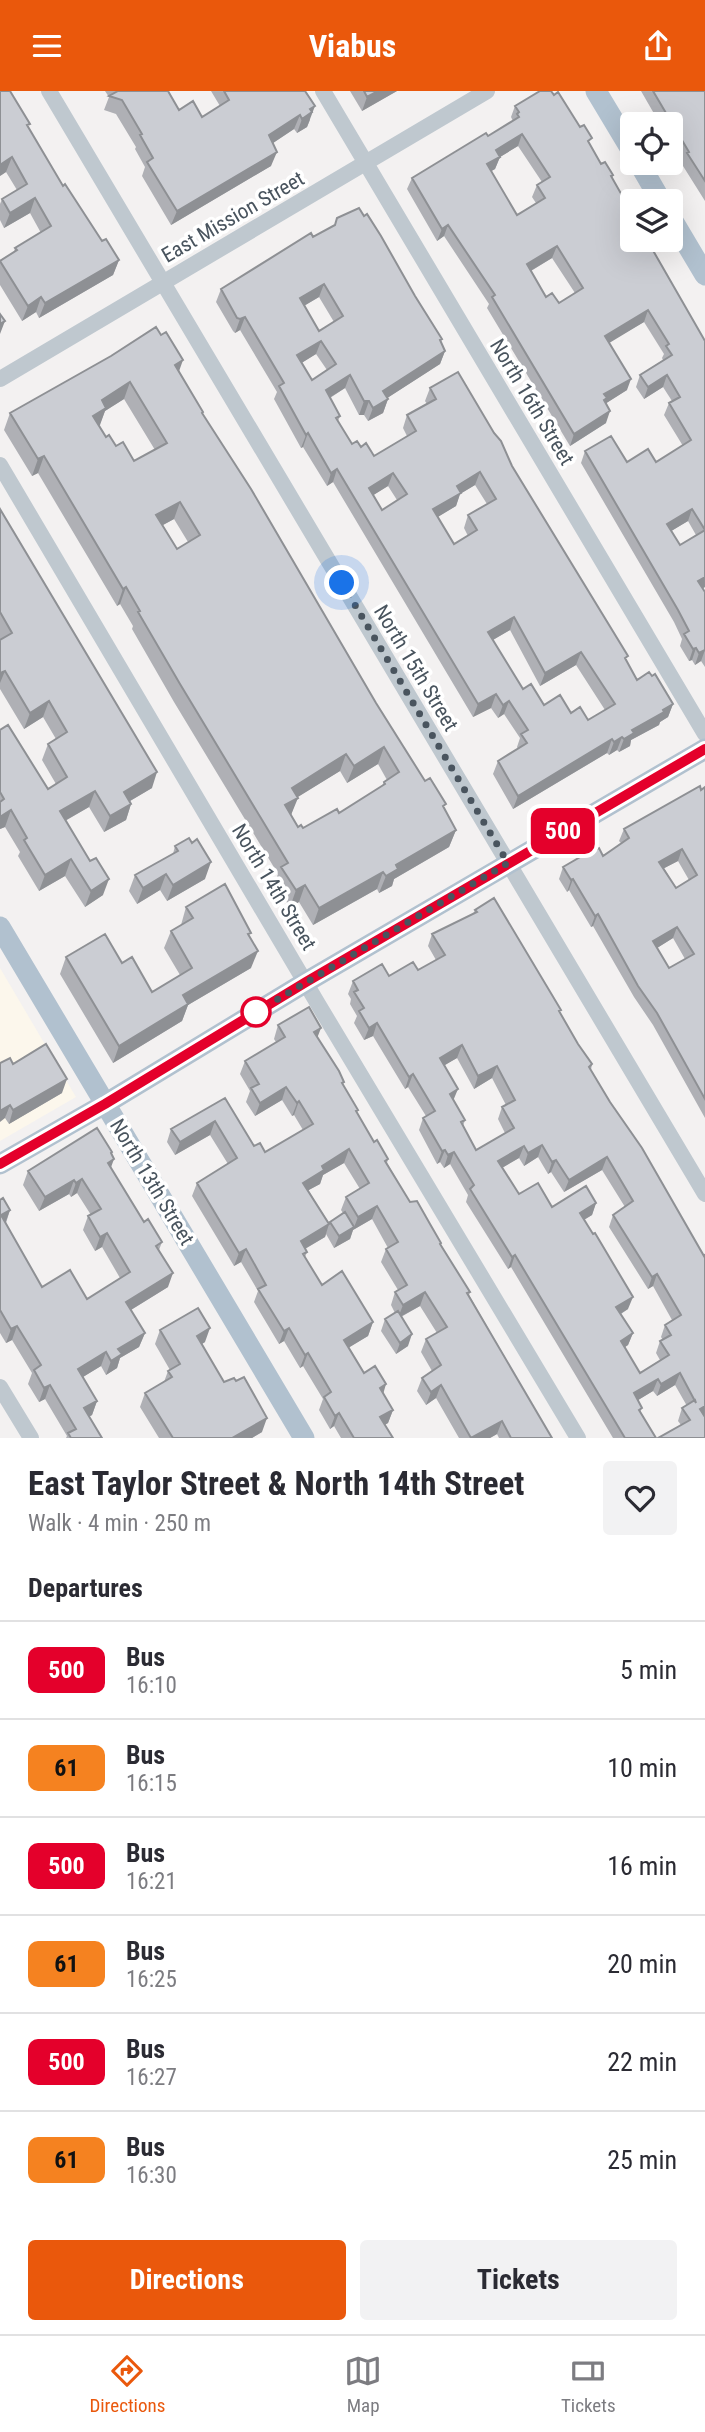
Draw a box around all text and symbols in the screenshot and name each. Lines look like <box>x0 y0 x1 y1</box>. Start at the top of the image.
icon: menu <box>28 27 66 65</box>
text: Viabus <box>309 27 396 65</box>
icon: share <box>639 27 677 65</box>
map controls <box>620 112 683 252</box>
button: locate <box>620 112 683 175</box>
street label: East Mission Street <box>157 166 309 268</box>
button: layers <box>620 189 683 252</box>
street label: North 16th Street <box>485 335 579 469</box>
your location <box>324 565 359 600</box>
street label: North 15th Street <box>369 601 463 735</box>
line badge: 500 <box>523 808 603 854</box>
text: 500 <box>545 817 581 845</box>
street label: North 14th Street <box>227 820 321 954</box>
unlabelled marker <box>241 997 271 1027</box>
street label: North 13th Street <box>105 1115 199 1249</box>
button: heart <box>603 1461 677 1535</box>
text: East Taylor Street & North 14th Street <box>28 1464 524 1503</box>
text: Walk · 4 min · 250 m <box>28 1510 211 1537</box>
text: Departures <box>28 1573 143 1603</box>
text: Bus <box>126 1642 165 1672</box>
text: 5 min <box>620 1655 677 1685</box>
text: 500 <box>48 1656 85 1684</box>
text: 16:10 <box>126 1672 177 1699</box>
text: Bus <box>126 1740 165 1770</box>
text: 10 min <box>607 1753 677 1783</box>
text: 61 <box>54 1754 79 1782</box>
text: 16:15 <box>126 1770 177 1797</box>
text: Bus <box>126 1838 165 1868</box>
text: 16 min <box>607 1851 677 1881</box>
text: 500 <box>48 1852 85 1880</box>
text: 16:21 <box>126 1868 177 1895</box>
text: Bus <box>126 1936 165 1966</box>
text: 20 min <box>607 1949 677 1979</box>
text: 61 <box>54 1950 79 1978</box>
text: 16:25 <box>126 1966 177 1993</box>
text: Bus <box>126 2034 165 2064</box>
text: 22 min <box>607 2047 677 2077</box>
text: 500 <box>48 2048 85 2076</box>
text: 16:27 <box>126 2064 177 2091</box>
text: Bus <box>126 2132 165 2162</box>
text: 25 min <box>607 2145 677 2175</box>
text: 61 <box>54 2146 79 2174</box>
text: 16:30 <box>126 2162 177 2189</box>
button: Directions <box>28 2240 346 2320</box>
button: Tickets <box>360 2240 677 2320</box>
tab: Directions <box>89 2352 165 2417</box>
tab: Map <box>344 2352 382 2417</box>
tab: Tickets <box>561 2352 616 2417</box>

